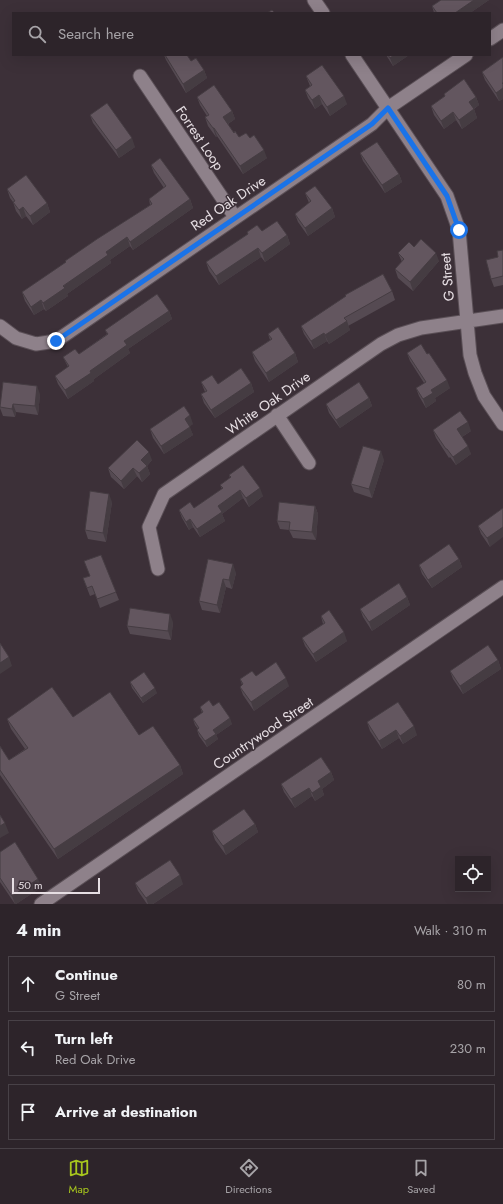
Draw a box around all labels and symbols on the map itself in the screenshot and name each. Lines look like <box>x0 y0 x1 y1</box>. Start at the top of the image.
street label: Forrest Loop <box>171 102 229 174</box>
street label: Red Oak Drive <box>187 171 269 235</box>
route start <box>450 221 468 239</box>
street label: G Street <box>435 251 459 302</box>
route end <box>47 332 65 350</box>
street label: White Oak Drive <box>222 366 314 440</box>
street label: Countrywood Street <box>209 692 318 774</box>
scale bar <box>12 876 100 895</box>

